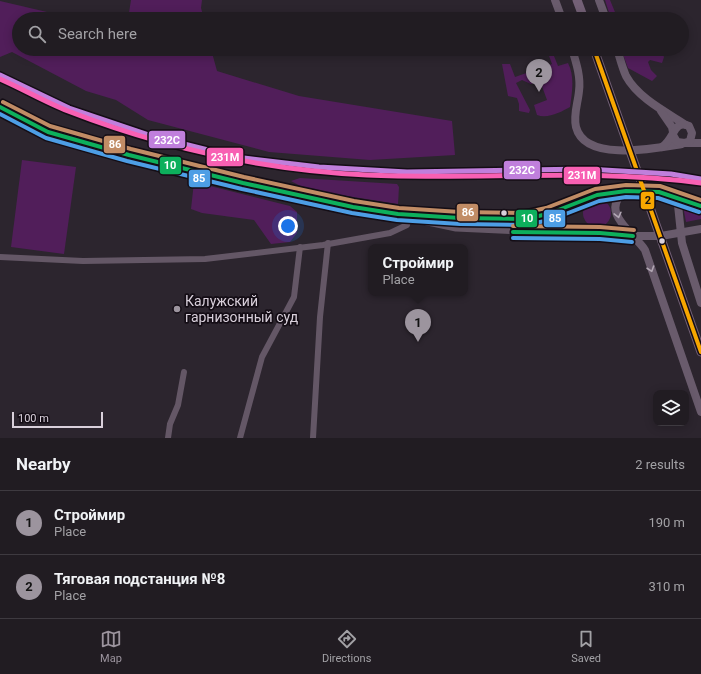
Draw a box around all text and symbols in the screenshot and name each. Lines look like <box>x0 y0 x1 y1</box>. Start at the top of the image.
search box <box>12 12 689 56</box>
icon: search <box>26 23 48 45</box>
text: Search here <box>58 25 137 43</box>
pin: 2 <box>526 59 552 92</box>
line badge: 232C <box>148 130 186 149</box>
text: 232C <box>154 134 180 147</box>
line badge: 86 <box>103 135 126 154</box>
text: 86 <box>109 138 121 151</box>
line badge: 231М <box>206 147 244 167</box>
text: 231М <box>211 151 239 164</box>
line badge: 10 <box>159 156 182 175</box>
text: 10 <box>164 159 176 172</box>
line badge: 232C <box>503 160 541 180</box>
text: 232C <box>509 164 535 177</box>
line badge: 231М <box>563 166 601 185</box>
line badge: 85 <box>188 169 211 188</box>
text: 231М <box>568 169 596 182</box>
text: 85 <box>193 172 205 185</box>
line badge: 2 <box>640 191 655 210</box>
text: 2 <box>645 194 651 207</box>
line badge: 86 <box>456 203 479 222</box>
text: 86 <box>462 206 474 219</box>
unlabelled marker <box>499 208 509 218</box>
line badge: 10 <box>515 209 538 228</box>
line badge: 85 <box>543 209 566 228</box>
one-way arrow <box>613 211 621 218</box>
text: 10 <box>521 212 533 225</box>
text: 85 <box>549 212 561 225</box>
your location <box>278 216 298 236</box>
unlabelled marker <box>657 236 667 246</box>
popup <box>368 244 468 296</box>
text: Строймир <box>382 254 454 272</box>
one-way arrow <box>647 266 655 273</box>
text: Place <box>382 272 415 287</box>
place label: Калужский гарнизонный суд <box>185 293 299 325</box>
marker: Калужский гарнизонный суд <box>172 304 182 314</box>
pin: 1 <box>405 309 431 342</box>
map controls <box>653 390 689 426</box>
button: layers <box>653 390 689 426</box>
scale bar <box>12 410 103 429</box>
text: 100 m <box>18 412 49 425</box>
text: Nearby <box>16 454 71 474</box>
text: 2 results <box>635 457 685 472</box>
text: Строймир <box>54 506 125 524</box>
text: 1 <box>25 515 33 530</box>
text: 190 m <box>648 515 685 530</box>
text: Place <box>54 524 86 539</box>
text: Тяговая подстанция №8 <box>54 570 225 588</box>
text: 2 <box>25 579 33 594</box>
text: 310 m <box>648 579 685 594</box>
text: Place <box>54 588 86 603</box>
tab: Map <box>100 628 122 665</box>
tab: Directions <box>322 628 371 665</box>
tab: Saved <box>571 628 601 665</box>

